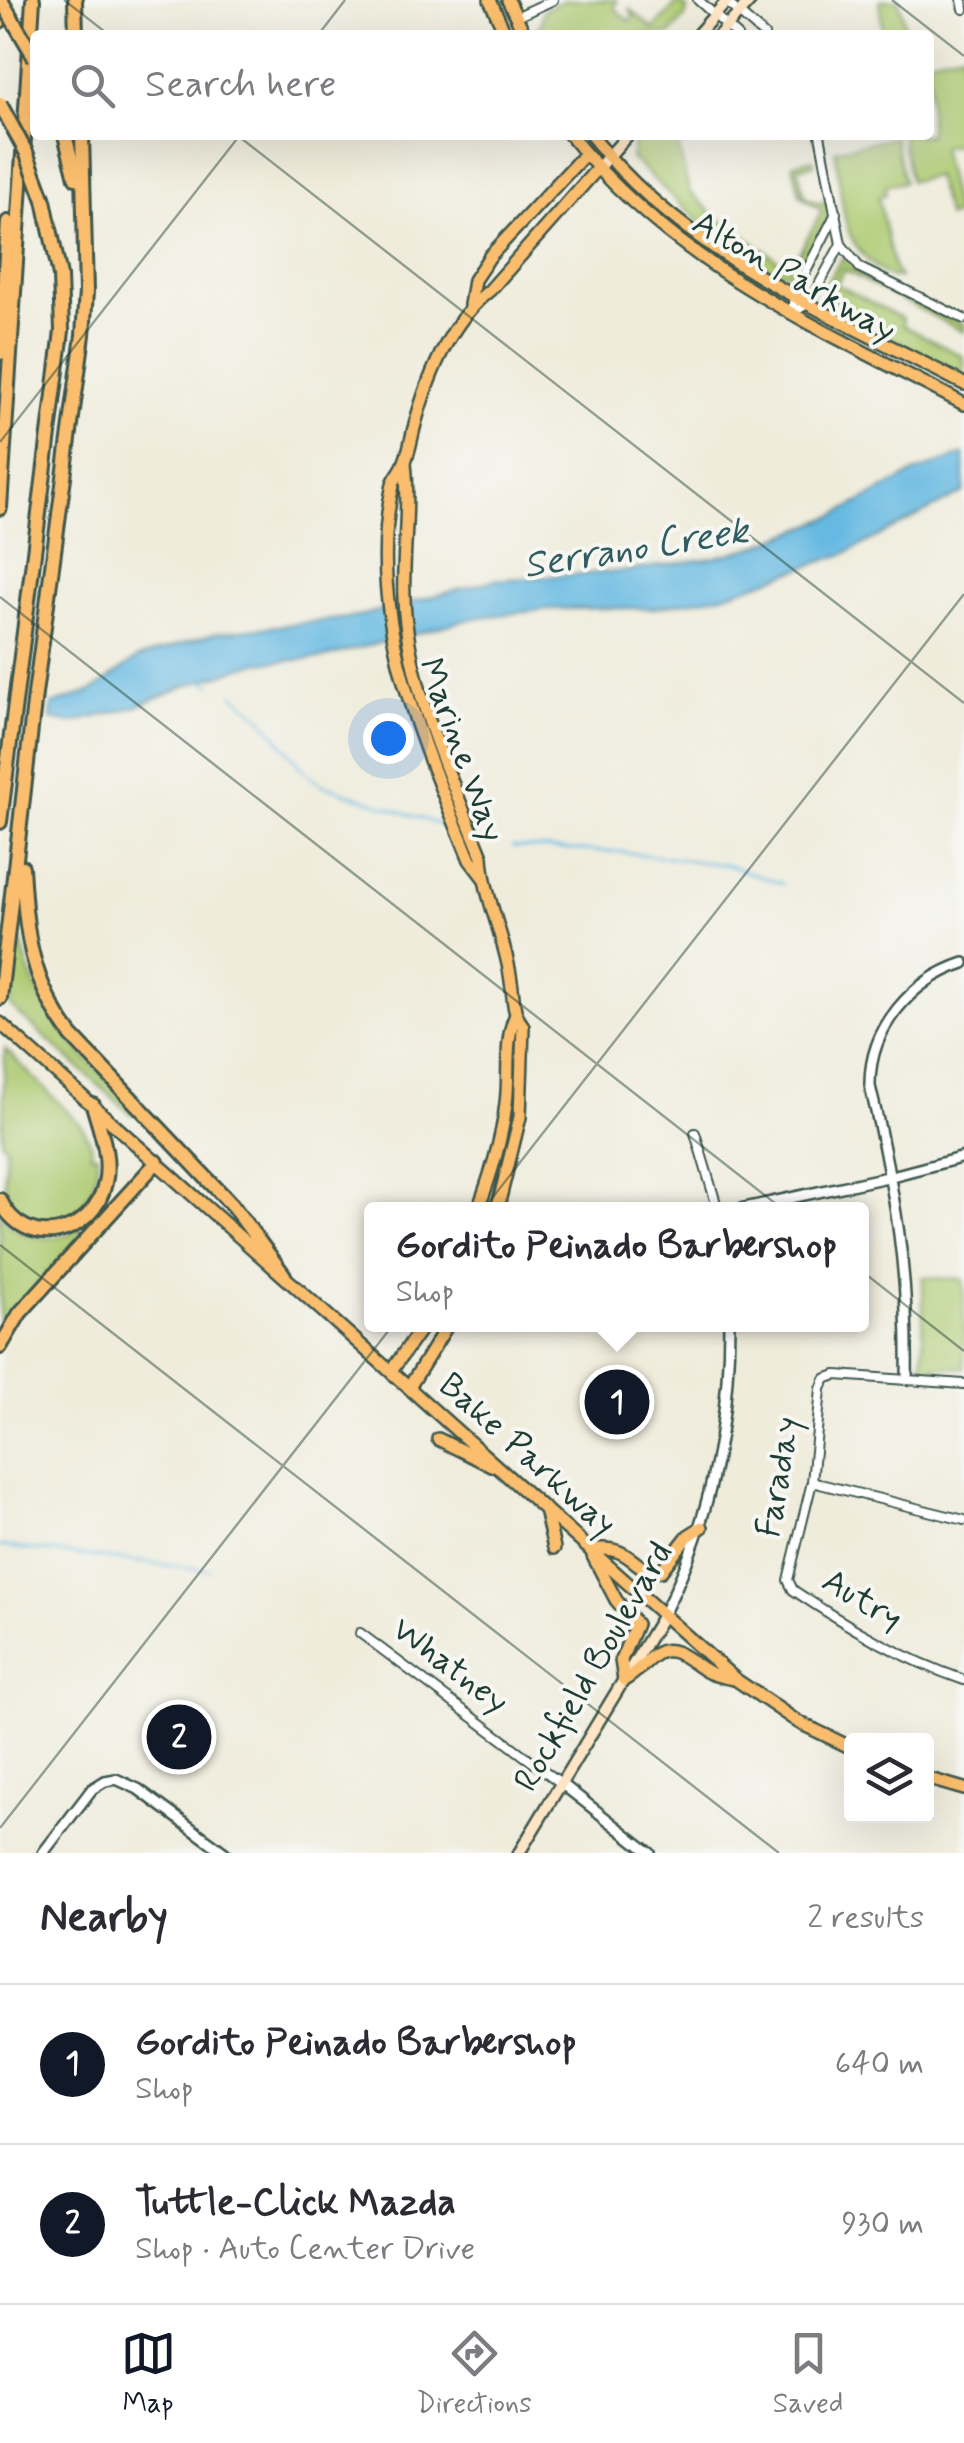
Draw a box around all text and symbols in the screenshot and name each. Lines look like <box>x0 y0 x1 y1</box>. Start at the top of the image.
search box <box>30 30 934 140</box>
icon: search <box>65 58 120 113</box>
text: Search here <box>145 61 336 110</box>
street label: Alton Parkway <box>684 200 904 354</box>
water label: Serrano Creek <box>520 507 754 591</box>
street label: Marine Way <box>407 652 515 848</box>
your location <box>363 713 414 764</box>
popup <box>364 1202 869 1332</box>
text: Gordito Peinado Barbershop <box>396 1222 837 1271</box>
text: Shop <box>396 1271 454 1313</box>
street label: Bake Parkway <box>428 1363 626 1547</box>
pin: 1 <box>584 1364 650 1440</box>
street label: Faraday <box>746 1413 812 1541</box>
street label: Rockfield Boulevard <box>504 1534 684 1800</box>
street label: Autry <box>813 1558 911 1642</box>
street label: Whatney <box>382 1607 518 1725</box>
pin: 2 <box>146 1700 212 1774</box>
map controls <box>844 1733 934 1823</box>
button: layers <box>844 1733 934 1823</box>
text: Nearby <box>40 1891 168 1946</box>
text: 2 results <box>807 1897 924 1939</box>
text: Gordito Peinado Barbershop <box>135 2019 577 2068</box>
text: 1 <box>65 2043 80 2085</box>
text: 640 m <box>835 2043 924 2085</box>
text: Shop <box>135 2068 194 2110</box>
text: Tuttle-Click Mazda <box>135 2179 456 2228</box>
text: 2 <box>65 2203 80 2245</box>
text: 930 m <box>841 2203 924 2245</box>
text: Shop · Auto Center Drive <box>135 2228 475 2270</box>
tab: Map <box>121 2326 176 2423</box>
tab: Directions <box>417 2326 532 2423</box>
tab: Saved <box>773 2326 843 2423</box>

